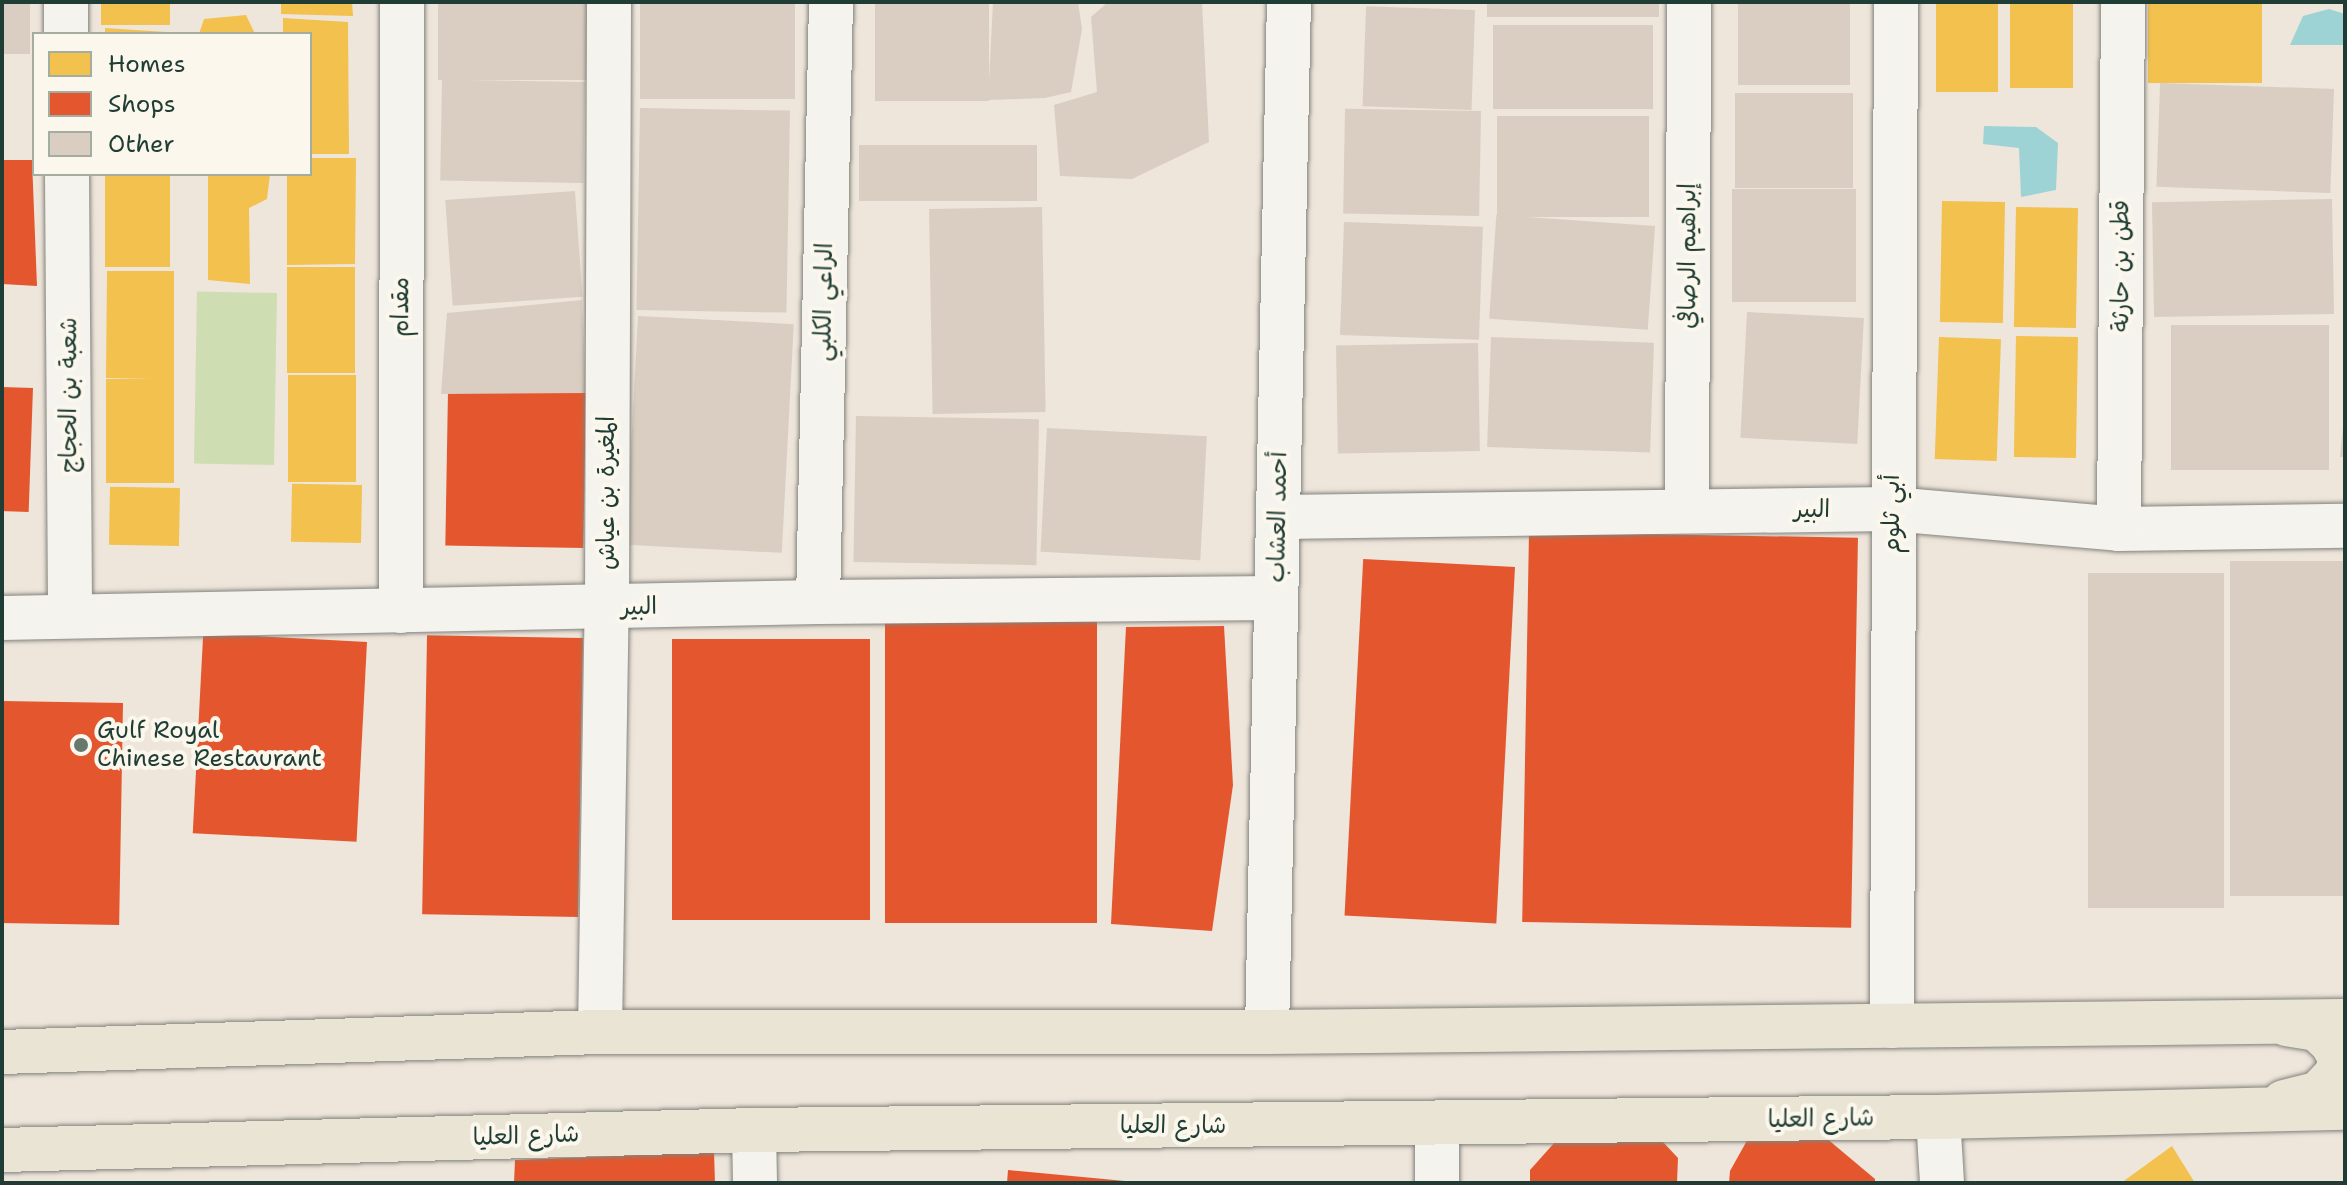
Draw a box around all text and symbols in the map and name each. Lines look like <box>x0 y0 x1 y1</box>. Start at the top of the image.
legend <box>32 32 312 176</box>
text: Homes <box>108 48 186 80</box>
text: Shops <box>108 88 176 120</box>
text: Other <box>108 128 175 160</box>
street label: إبراهيم الرصافي <box>1674 183 1702 329</box>
street label: قطن بن حارثة <box>2107 200 2135 332</box>
street label: الراعي الكلبي <box>809 242 839 362</box>
street label: مقدام <box>387 277 415 337</box>
street label: شعبة بن الحجاج <box>55 317 83 473</box>
street label: المغيرة بن عياش <box>593 416 621 570</box>
street label: أحمد العشاب <box>1262 451 1294 583</box>
street label: أبي ثلوم <box>1878 474 1906 554</box>
street label: البير <box>1794 496 1830 524</box>
street label: البير <box>620 592 658 622</box>
place label: Gulf Royal Chinese Restaurant <box>97 717 322 773</box>
marker: Gulf Royal Chinese Restaurant <box>72 736 90 754</box>
street label: شارع العليا <box>1767 1104 1875 1134</box>
street label: شارع العليا <box>1120 1112 1226 1140</box>
street label: شارع العليا <box>472 1120 580 1152</box>

